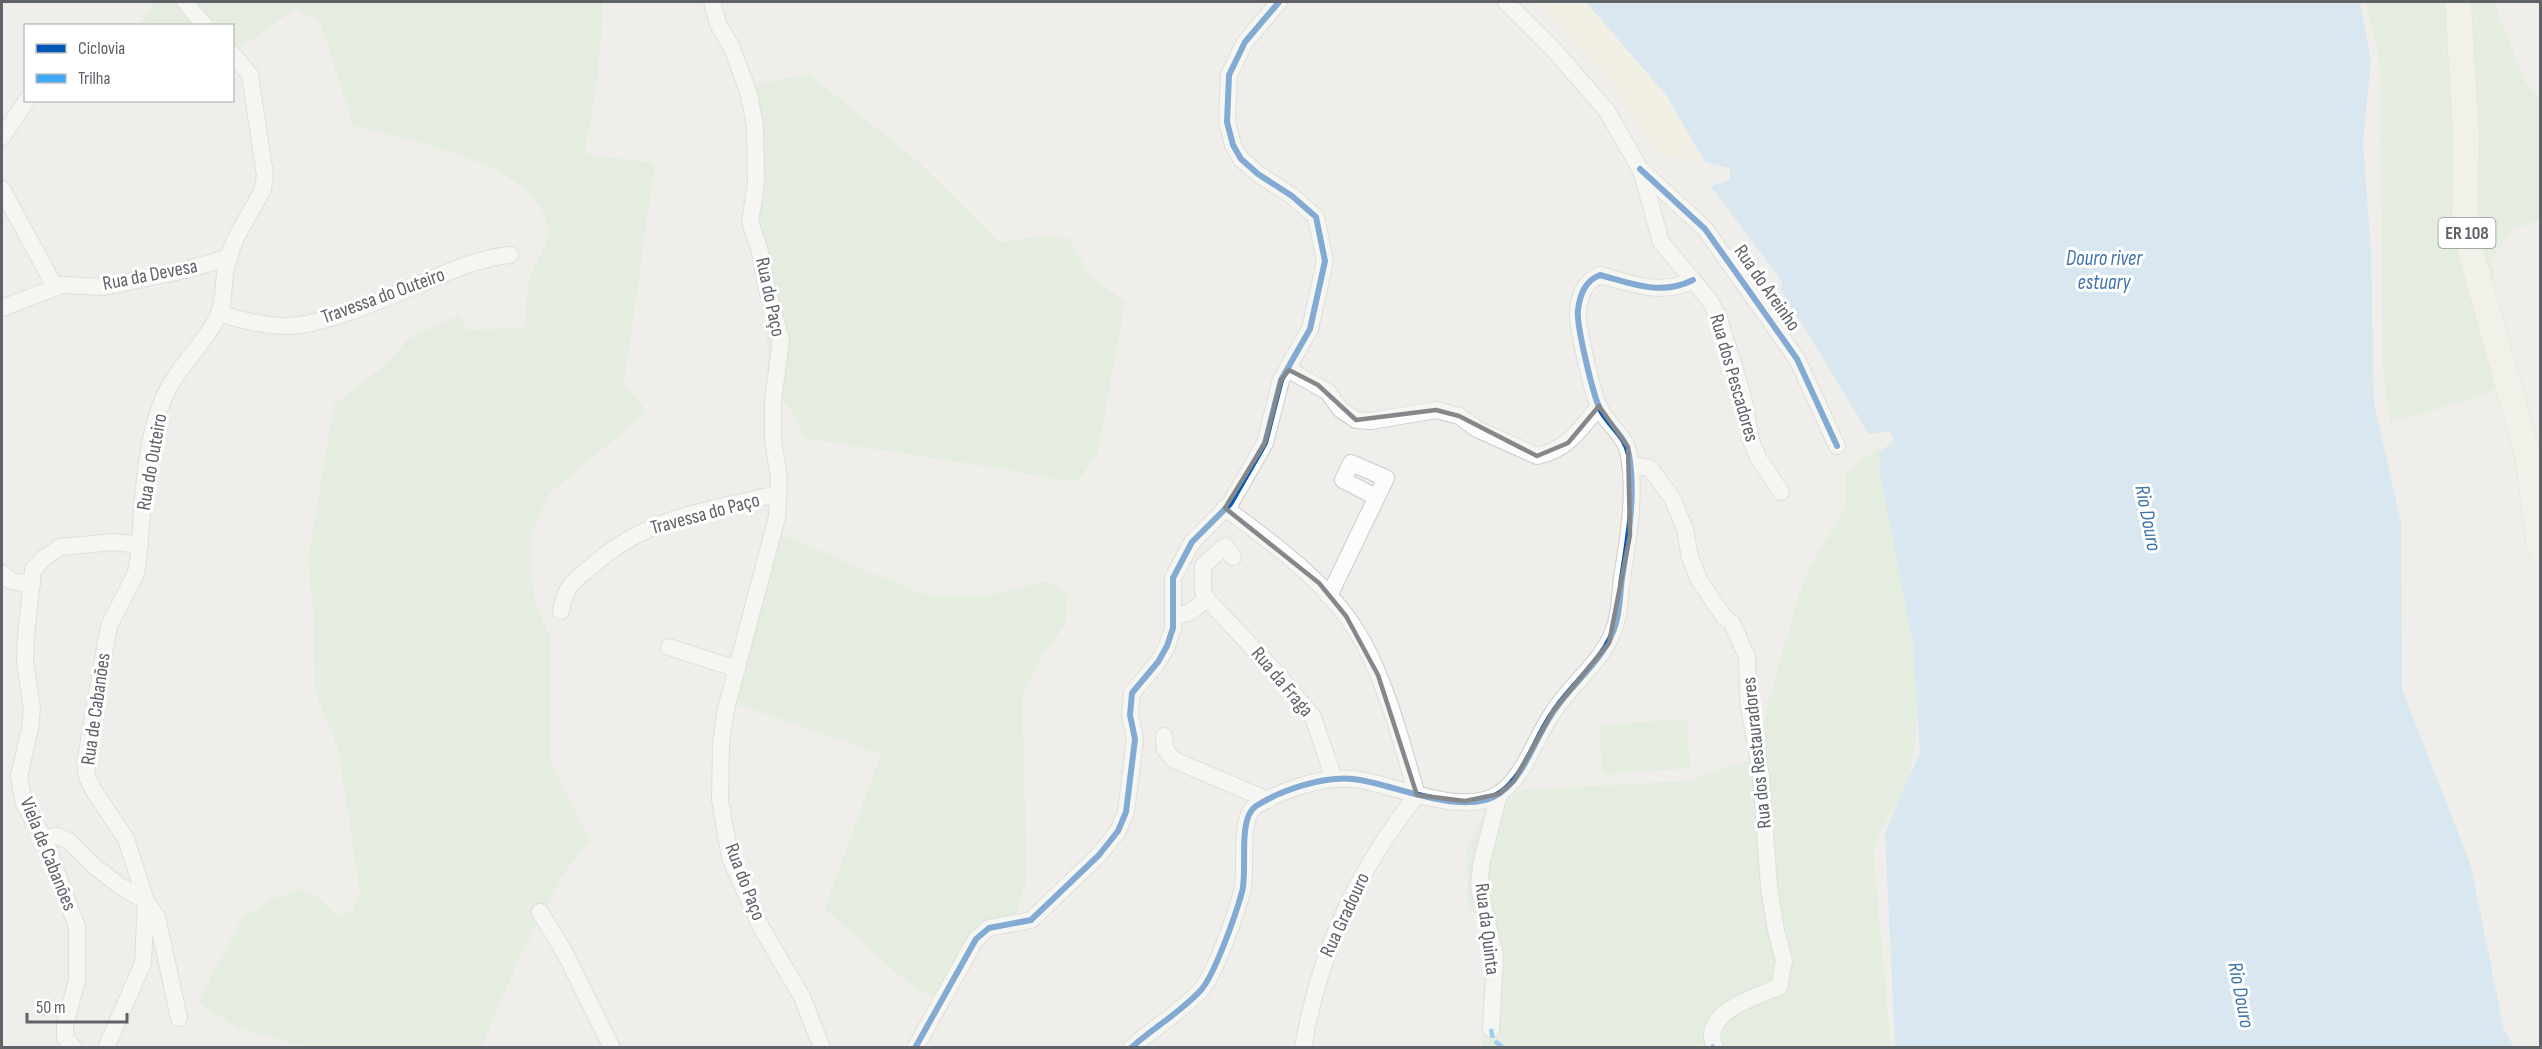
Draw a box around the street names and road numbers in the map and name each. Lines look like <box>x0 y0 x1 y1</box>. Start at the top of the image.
road number: ER 108 <box>2438 218 2496 248</box>
street label: Rua do Areinho <box>1729 240 1805 336</box>
street label: Rua da Devesa <box>101 254 199 296</box>
street label: Rua do Paço <box>750 255 790 339</box>
street label: Travessa do Outeiro <box>318 263 448 329</box>
street label: Rua dos Pescadores <box>1704 311 1764 445</box>
street label: Rua do Outeiro <box>132 412 172 512</box>
street label: Travessa do Paço <box>648 488 762 540</box>
street label: Rua da Fraga <box>1246 642 1318 722</box>
street label: Rua de Cabanões <box>76 651 116 767</box>
street label: Rua dos Restauradores <box>1737 676 1777 830</box>
street label: Viela de Cabanões <box>14 794 82 914</box>
street label: Rua do Paço <box>719 840 771 924</box>
street label: Rua Gradouro <box>1315 869 1375 961</box>
street label: Rua da Quinta <box>1469 882 1505 976</box>

